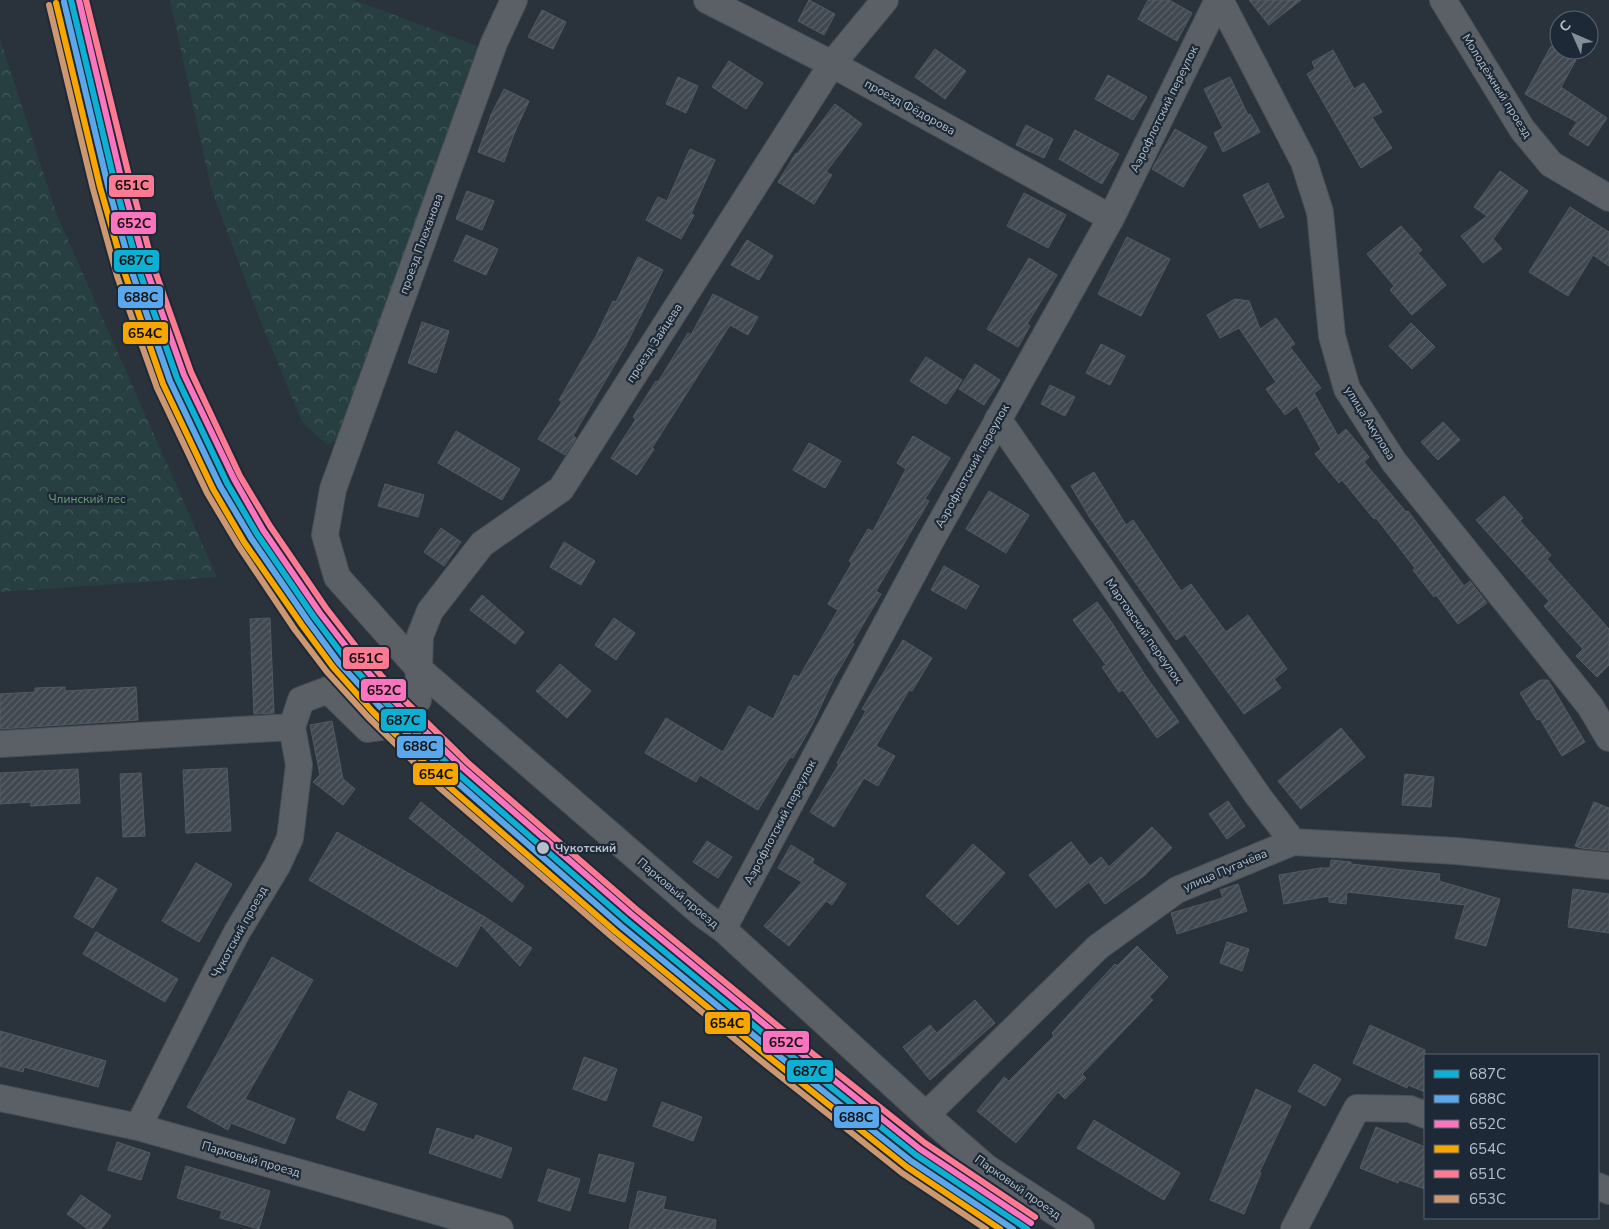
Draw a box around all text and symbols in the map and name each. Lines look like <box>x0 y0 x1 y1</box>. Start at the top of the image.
north arrow <box>1549 10 1599 60</box>
text: С <box>1555 16 1576 36</box>
street label: Молодёжный проезд <box>1458 31 1536 141</box>
street label: Аэрофлотский переулок <box>1126 42 1202 175</box>
street label: проезд Фёдорова <box>862 75 958 139</box>
line badge: 651С <box>108 174 155 198</box>
text: 651С <box>115 176 150 195</box>
street label: проезд Плеханова <box>395 192 447 296</box>
line badge: 652С <box>110 211 157 235</box>
text: 652С <box>117 214 152 233</box>
line badge: 687С <box>113 249 160 273</box>
text: 687С <box>119 251 154 270</box>
line badge: 688С <box>117 285 164 309</box>
text: 688С <box>124 288 159 307</box>
street label: проезд Зайцева <box>622 300 686 386</box>
line badge: 654С <box>122 321 169 345</box>
text: 654С <box>128 324 163 343</box>
street label: улица Акулова <box>1341 383 1399 463</box>
street label: Аэрофлотский переулок <box>931 401 1013 531</box>
park label: Члинский лес <box>48 491 126 507</box>
street label: Мартовский переулок <box>1102 575 1187 687</box>
line badge: 651С <box>342 646 390 670</box>
text: 651С <box>349 649 384 668</box>
line badge: 652С <box>360 678 407 702</box>
text: 652С <box>367 681 402 700</box>
line badge: 687С <box>380 708 427 732</box>
text: 687С <box>386 711 421 730</box>
line badge: 688С <box>396 735 444 759</box>
text: 688С <box>403 737 438 756</box>
street label: Аэрофлотский переулок <box>740 756 820 887</box>
line badge: 654С <box>412 762 459 786</box>
text: 654С <box>419 765 454 784</box>
marker: Чукотский <box>535 840 551 856</box>
place label: Чукотский <box>555 840 616 856</box>
street label: улица Пугачёва <box>1181 845 1269 895</box>
street label: Парковый проезд <box>634 854 722 932</box>
street label: Чукотский проезд <box>207 883 271 981</box>
line badge: 654С <box>704 1011 751 1035</box>
text: 654С <box>710 1014 745 1033</box>
line badge: 652С <box>762 1030 810 1054</box>
text: 652С <box>769 1033 804 1052</box>
legend <box>1424 1054 1599 1219</box>
line badge: 687С <box>786 1059 834 1083</box>
text: 687С <box>793 1062 828 1081</box>
text: 687С <box>1469 1064 1506 1084</box>
text: 688С <box>1469 1089 1506 1109</box>
line badge: 688С <box>833 1105 880 1129</box>
text: 688С <box>839 1108 874 1127</box>
text: 652С <box>1469 1114 1506 1134</box>
street label: Парковый проезд <box>200 1137 302 1181</box>
text: 654С <box>1469 1139 1506 1159</box>
street label: Парковый проезд <box>972 1151 1064 1223</box>
text: 651С <box>1469 1164 1506 1184</box>
text: 653С <box>1469 1189 1506 1209</box>

